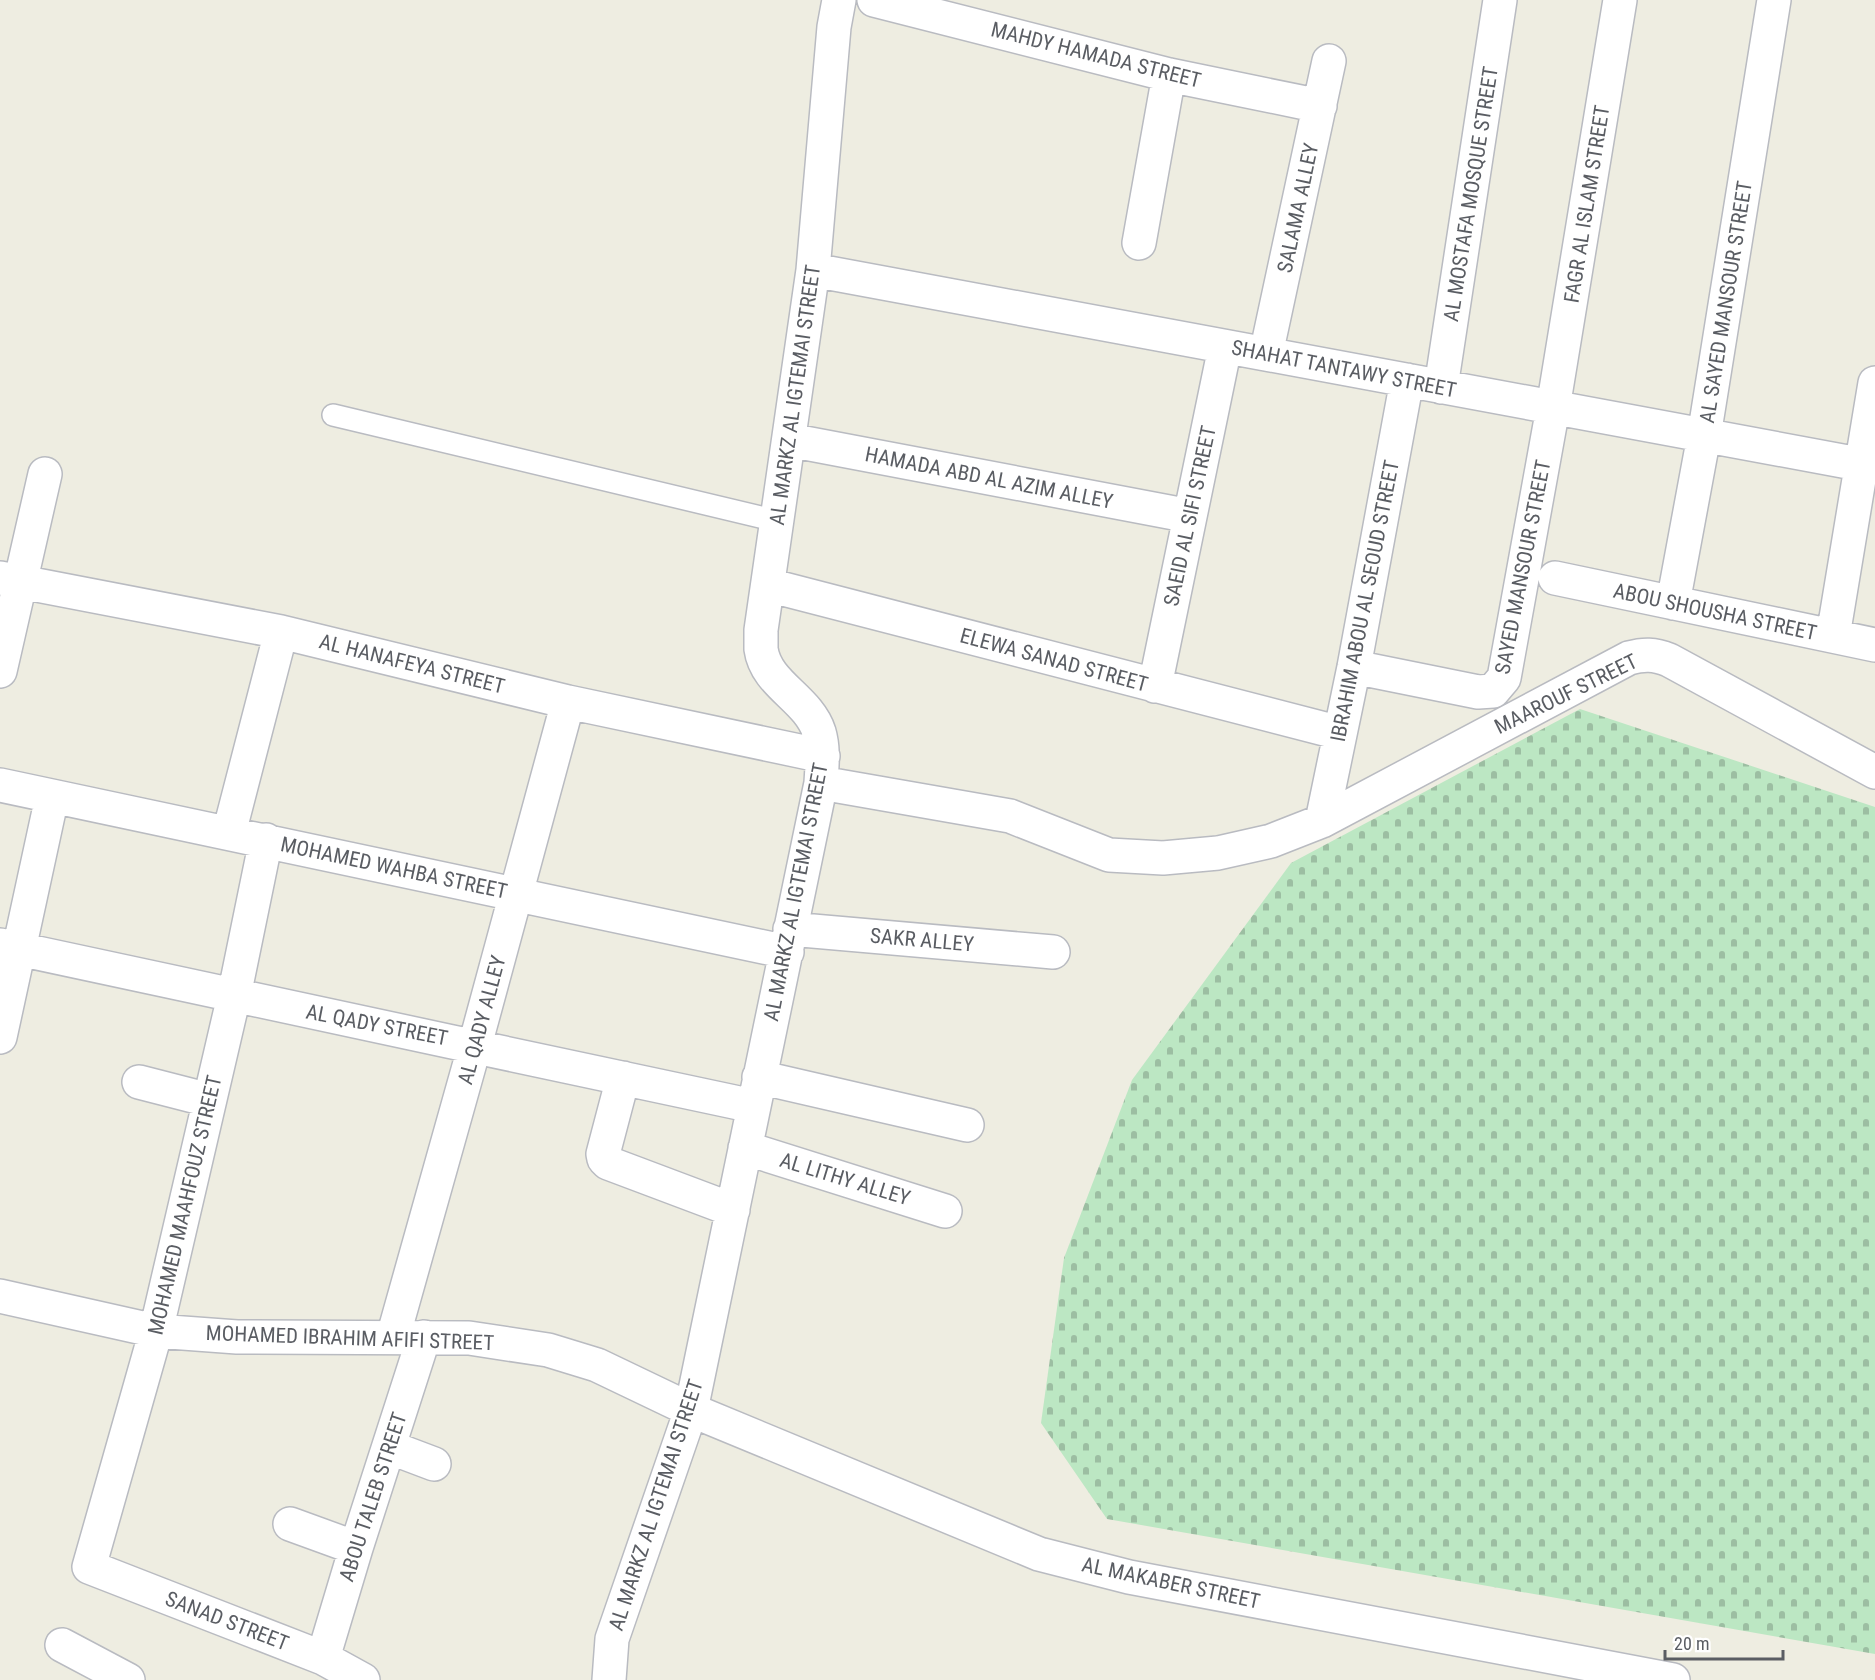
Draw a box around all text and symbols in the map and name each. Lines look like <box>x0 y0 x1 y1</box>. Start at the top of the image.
street label: MAHDY HAMADA STREET <box>988 17 1204 93</box>
street label: AL MOSTAFA MOSQUE STREET <box>1439 65 1503 323</box>
street label: FAGR AL ISLAM STREET <box>1560 103 1614 305</box>
street label: SALAMA ALLEY <box>1273 141 1323 275</box>
street label: AL SAYED MANSOUR STREET <box>1695 179 1757 425</box>
street label: AL MARKZ AL IGTEMAI STREET <box>765 263 825 527</box>
street label: SHAHAT TANTAWY STREET <box>1230 335 1458 403</box>
street label: SAEID AL SIFI STREET <box>1159 424 1221 608</box>
street label: HAMADA ABD AL AZIM ALLEY <box>863 442 1115 514</box>
street label: IBRAHIM ABOU AL SEOUD STREET <box>1326 458 1404 744</box>
street label: SAYED MANSOUR STREET <box>1490 458 1556 676</box>
street label: ABOU SHOUSHA STREET <box>1611 579 1819 645</box>
street label: ELEWA SANAD STREET <box>957 623 1151 697</box>
street label: AL HANAFEYA STREET <box>317 629 507 699</box>
street label: MAAROUF STREET <box>1491 649 1641 739</box>
street label: AL MARKZ AL IGTEMAI STREET <box>759 761 833 1023</box>
street label: MOHAMED WAHBA STREET <box>279 832 510 904</box>
street label: SAKR ALLEY <box>869 924 975 956</box>
street label: AL QADY ALLEY <box>453 953 511 1087</box>
street label: AL QADY STREET <box>304 999 450 1051</box>
street label: MOHAMED MAAHFOUZ STREET <box>143 1073 227 1337</box>
street label: AL LITHY ALLEY <box>777 1148 913 1210</box>
street label: MOHAMED IBRAHIM AFIFI STREET <box>205 1321 495 1355</box>
street label: AL MARKZ AL IGTEMAI STREET <box>604 1376 708 1634</box>
street label: ABOU TALEB STREET <box>334 1409 412 1585</box>
street label: AL MAKABER STREET <box>1080 1552 1262 1614</box>
street label: SANAD STREET <box>162 1586 292 1656</box>
scale bar <box>1665 1623 1784 1661</box>
text: 20 m <box>1674 1633 1709 1654</box>

